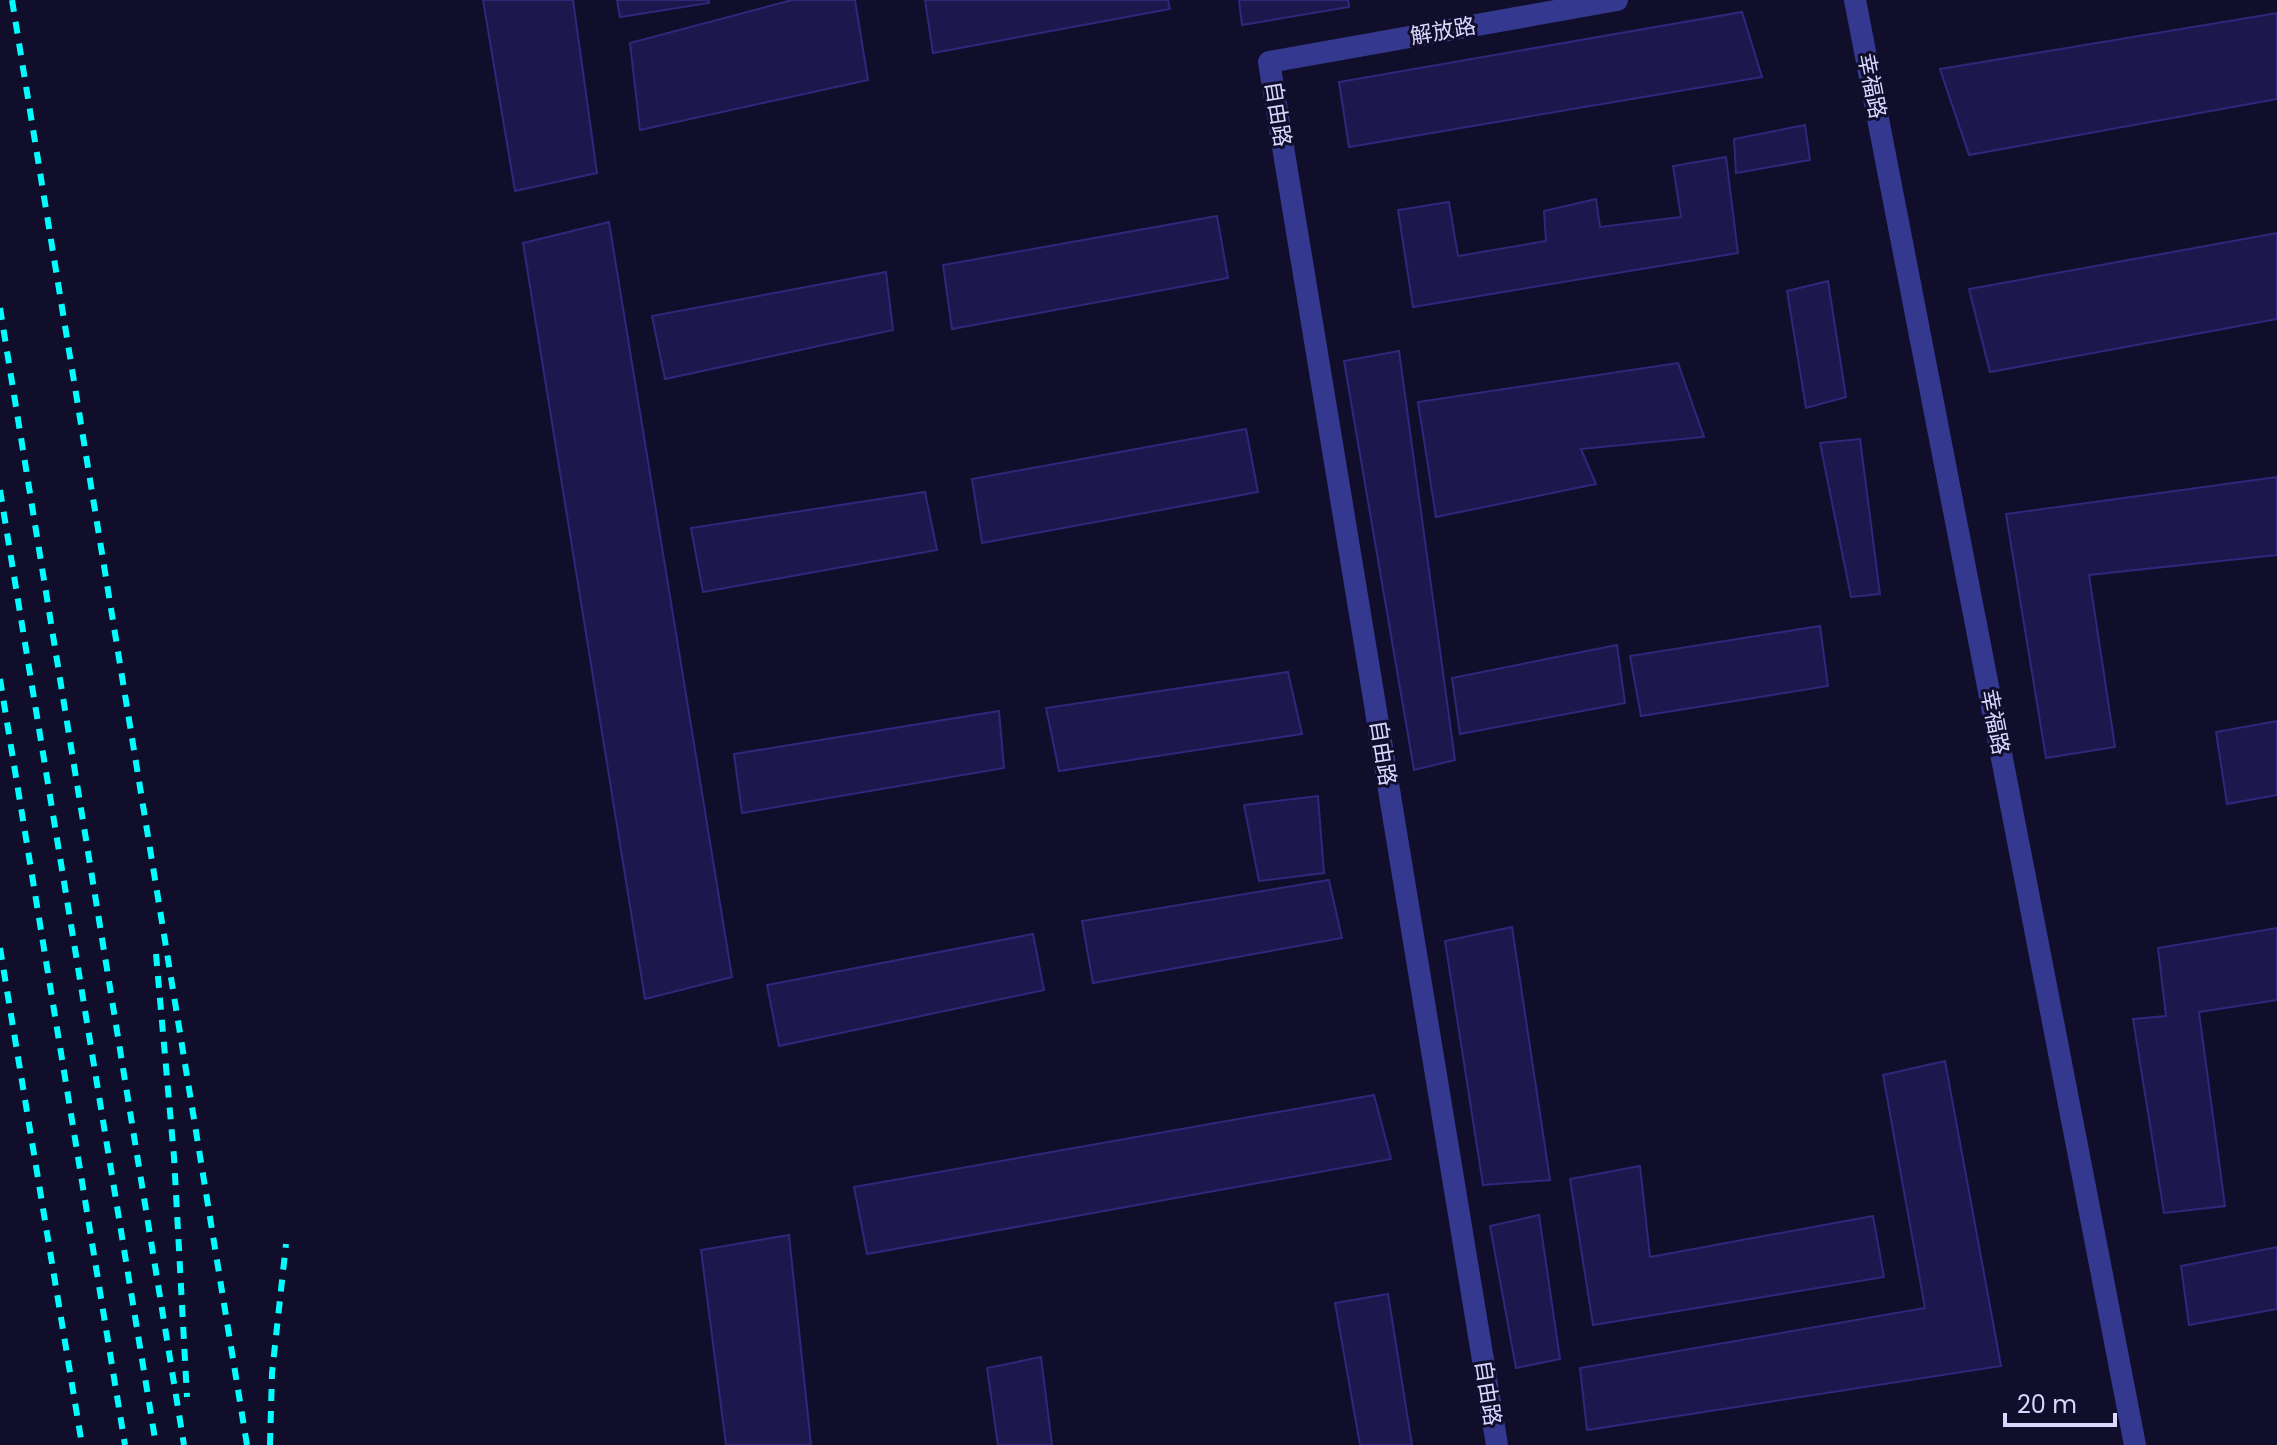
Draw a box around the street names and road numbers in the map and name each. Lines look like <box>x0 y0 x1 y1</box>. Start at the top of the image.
street label: 解放路 <box>1408 10 1478 52</box>
street label: 幸福路 <box>1850 51 1894 121</box>
street label: 自由路 <box>1258 79 1298 149</box>
street label: 幸福路 <box>1973 687 2017 757</box>
street label: 自由路 <box>1363 718 1403 788</box>
street label: 自由路 <box>1468 1358 1508 1428</box>

